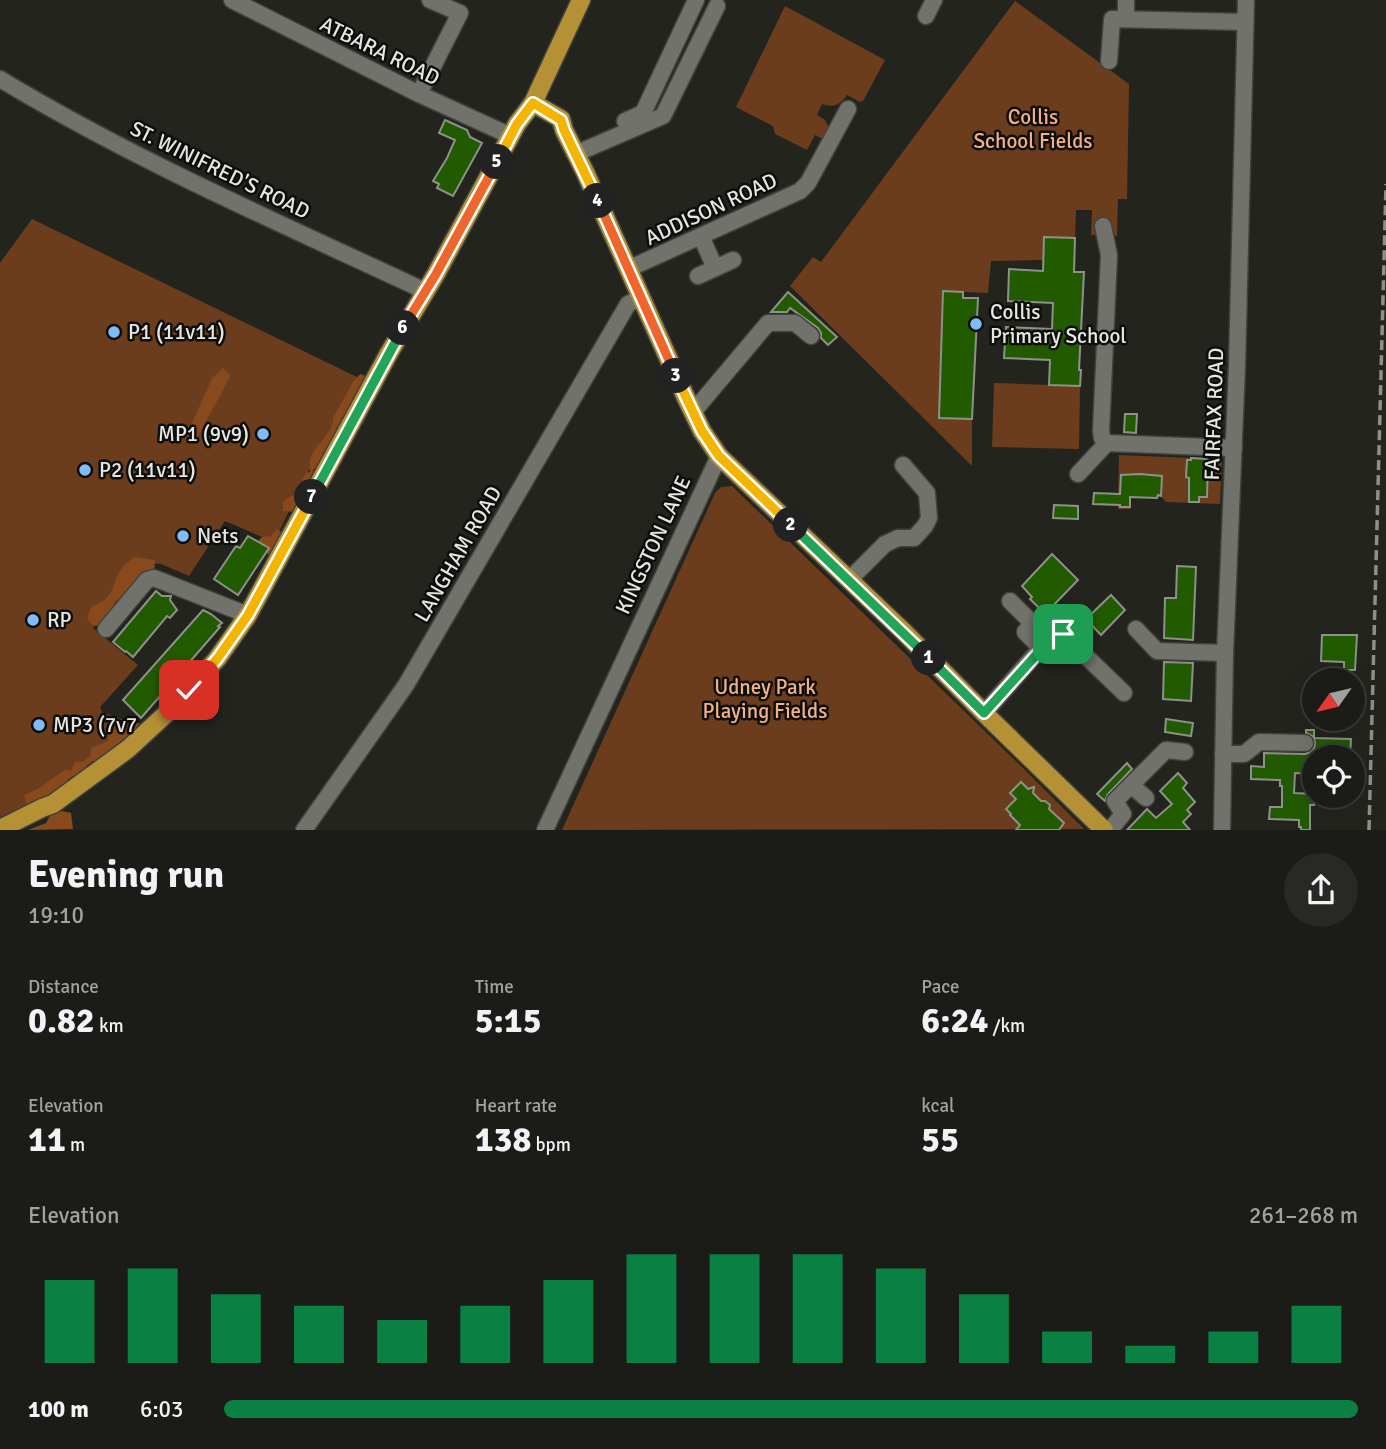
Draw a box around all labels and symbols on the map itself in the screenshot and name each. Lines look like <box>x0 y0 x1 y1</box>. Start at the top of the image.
street label: ATBARA ROAD <box>316 11 444 91</box>
park label: Collis School Fields <box>973 104 1093 154</box>
street label: ST. WINIFRED'S ROAD <box>126 115 314 225</box>
pin: 5 <box>480 144 514 180</box>
street label: ADDISON ROAD <box>641 167 781 251</box>
pin: 4 <box>580 184 616 218</box>
place label: Collis Primary School <box>990 299 1126 349</box>
pin: 6 <box>386 310 420 346</box>
marker: Collis Primary School <box>968 316 984 332</box>
place label: P1 (11v11) <box>128 319 225 345</box>
marker: P1 (11v11) <box>106 324 122 340</box>
street label: FAIRFAX ROAD <box>1199 347 1229 481</box>
pin: 3 <box>658 358 694 394</box>
place label: MP1 (9v9) <box>158 421 249 447</box>
marker: MP1 (9v9) <box>255 426 271 442</box>
place label: P2 (11v11) <box>99 457 196 483</box>
marker: P2 (11v11) <box>77 462 93 478</box>
street label: KINGSTON LANE <box>610 472 696 618</box>
pin: 7 <box>294 480 330 514</box>
street label: LANGHAM ROAD <box>409 482 507 626</box>
pin: 2 <box>774 508 808 542</box>
place label: Nets <box>197 523 238 549</box>
marker: Nets <box>175 528 191 544</box>
pin <box>1033 604 1093 664</box>
place label: RP <box>47 607 72 633</box>
marker: RP <box>25 612 41 628</box>
pin: 1 <box>912 640 946 676</box>
pin <box>159 660 219 720</box>
north arrow <box>1302 668 1365 732</box>
park label: Udney Park Playing Fields <box>703 674 827 724</box>
place label: MP3 (7v7 <box>53 712 137 738</box>
marker: MP3 (7v7 <box>31 717 47 733</box>

